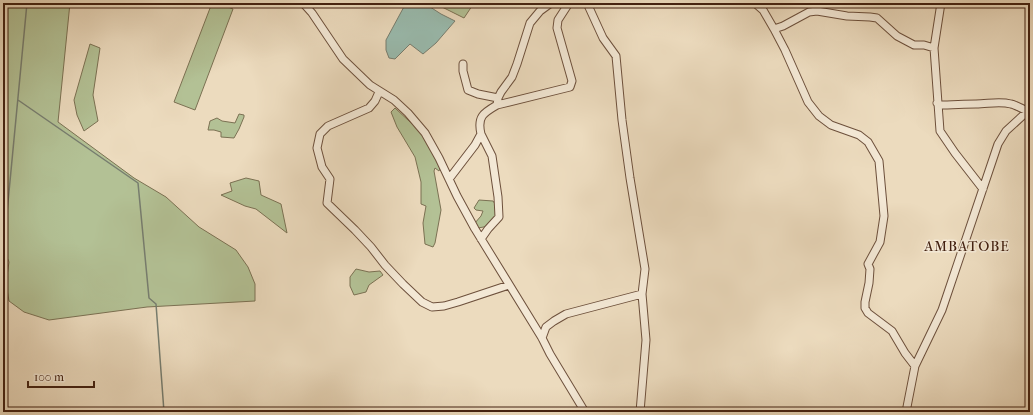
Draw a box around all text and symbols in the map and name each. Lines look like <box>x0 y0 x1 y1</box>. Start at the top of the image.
district label: AMBATOBE <box>923 238 1010 255</box>
scale bar <box>28 363 94 389</box>
text: 100 m <box>34 370 64 384</box>

